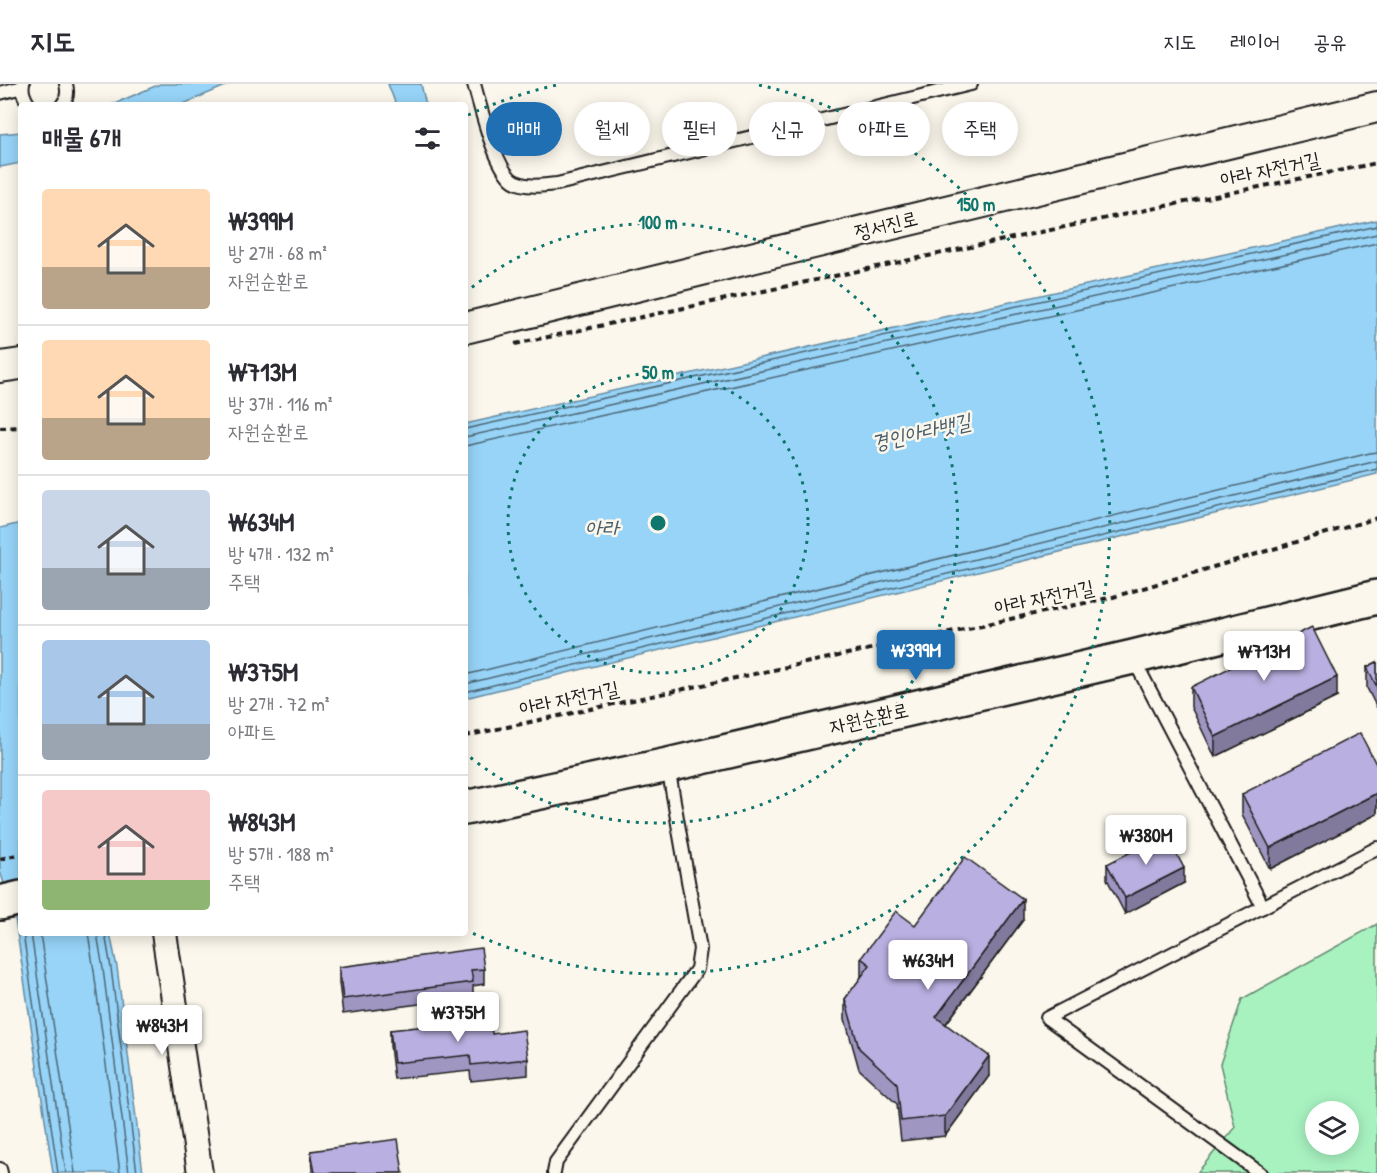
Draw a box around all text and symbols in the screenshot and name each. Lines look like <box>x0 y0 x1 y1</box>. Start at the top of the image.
text: 지도 <box>30 22 75 60</box>
text: 지도 <box>1163 27 1197 56</box>
text: 레이어 <box>1230 27 1280 56</box>
text: 공유 <box>1313 27 1347 56</box>
chip: 매매 <box>486 102 562 156</box>
chip: 월세 <box>574 102 650 156</box>
chip: 필터 <box>662 102 737 156</box>
chip: 신규 <box>749 102 825 156</box>
chip: 아파트 <box>837 102 930 156</box>
chip: 주택 <box>942 102 1018 156</box>
text: 매물 6개 <box>42 120 121 155</box>
icon: filters <box>411 122 444 155</box>
street label: 아라 자전거길 <box>1218 145 1322 192</box>
text: 150 m <box>957 192 995 217</box>
text: ₩399M <box>228 203 294 238</box>
street label: 정서진로 <box>851 204 920 245</box>
text: 100 m <box>638 210 678 235</box>
icon: home <box>90 213 162 285</box>
text: 방 2개 · 68 m² <box>228 239 327 266</box>
text: 자원순환로 <box>228 267 308 294</box>
text: ₩713M <box>228 354 297 389</box>
text: 50 m <box>642 360 674 385</box>
icon: home <box>90 364 162 436</box>
text: 방 3개 · 116 m² <box>228 390 332 417</box>
water label: 경인아라뱃길 <box>868 406 976 457</box>
text: 자원순환로 <box>228 418 308 445</box>
text: ₩634M <box>228 504 295 539</box>
water label: 아라 <box>585 513 621 542</box>
centre of rings <box>648 513 668 533</box>
icon: home <box>90 514 162 586</box>
text: 방 4개 · 132 m² <box>228 540 334 567</box>
text: 주택 <box>228 568 260 595</box>
street label: 아라 자전거길 <box>992 573 1096 620</box>
pin: ₩399M <box>874 630 958 681</box>
pin: ₩713M <box>1222 631 1306 682</box>
text: ₩399M <box>891 636 941 663</box>
text: ₩713M <box>1238 637 1290 664</box>
text: ₩375M <box>228 654 298 689</box>
icon: home <box>90 664 162 736</box>
street label: 아라 자전거길 <box>517 674 621 721</box>
text: 방 2개 · 72 m² <box>228 690 329 717</box>
street label: 자원순환로 <box>827 695 911 740</box>
text: 아파트 <box>228 718 276 745</box>
text: ₩843M <box>228 804 295 839</box>
icon: home <box>90 814 162 886</box>
pin: ₩380M <box>1104 815 1188 866</box>
text: ₩380M <box>1119 821 1173 848</box>
text: 방 5개 · 188 m² <box>228 840 334 867</box>
text: 주택 <box>228 868 260 895</box>
pin: ₩634M <box>886 940 970 991</box>
text: ₩634M <box>902 946 954 973</box>
pin: ₩375M <box>416 992 500 1043</box>
text: ₩375M <box>431 998 485 1025</box>
pin: ₩843M <box>120 1005 204 1056</box>
text: ₩843M <box>136 1011 188 1038</box>
map controls <box>1305 1101 1359 1155</box>
button: layers <box>1305 1101 1359 1155</box>

